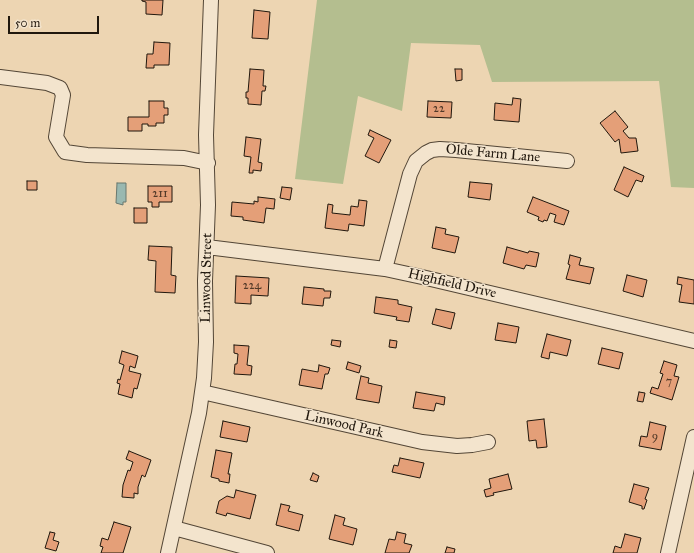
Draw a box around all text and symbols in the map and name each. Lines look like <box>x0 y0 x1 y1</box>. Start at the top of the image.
scale bar <box>10 8 101 34</box>
text: 50 m <box>15 16 40 30</box>
house number: 22 <box>433 102 445 116</box>
street label: Olde Farm Lane <box>445 142 541 166</box>
house number: 211 <box>152 187 168 201</box>
street label: Linwood Street <box>198 233 216 323</box>
street label: Highfield Drive <box>406 266 498 302</box>
house number: 224 <box>243 279 261 293</box>
house number: 7 <box>666 375 672 389</box>
street label: Linwood Park <box>303 408 385 442</box>
house number: 9 <box>652 430 658 444</box>

